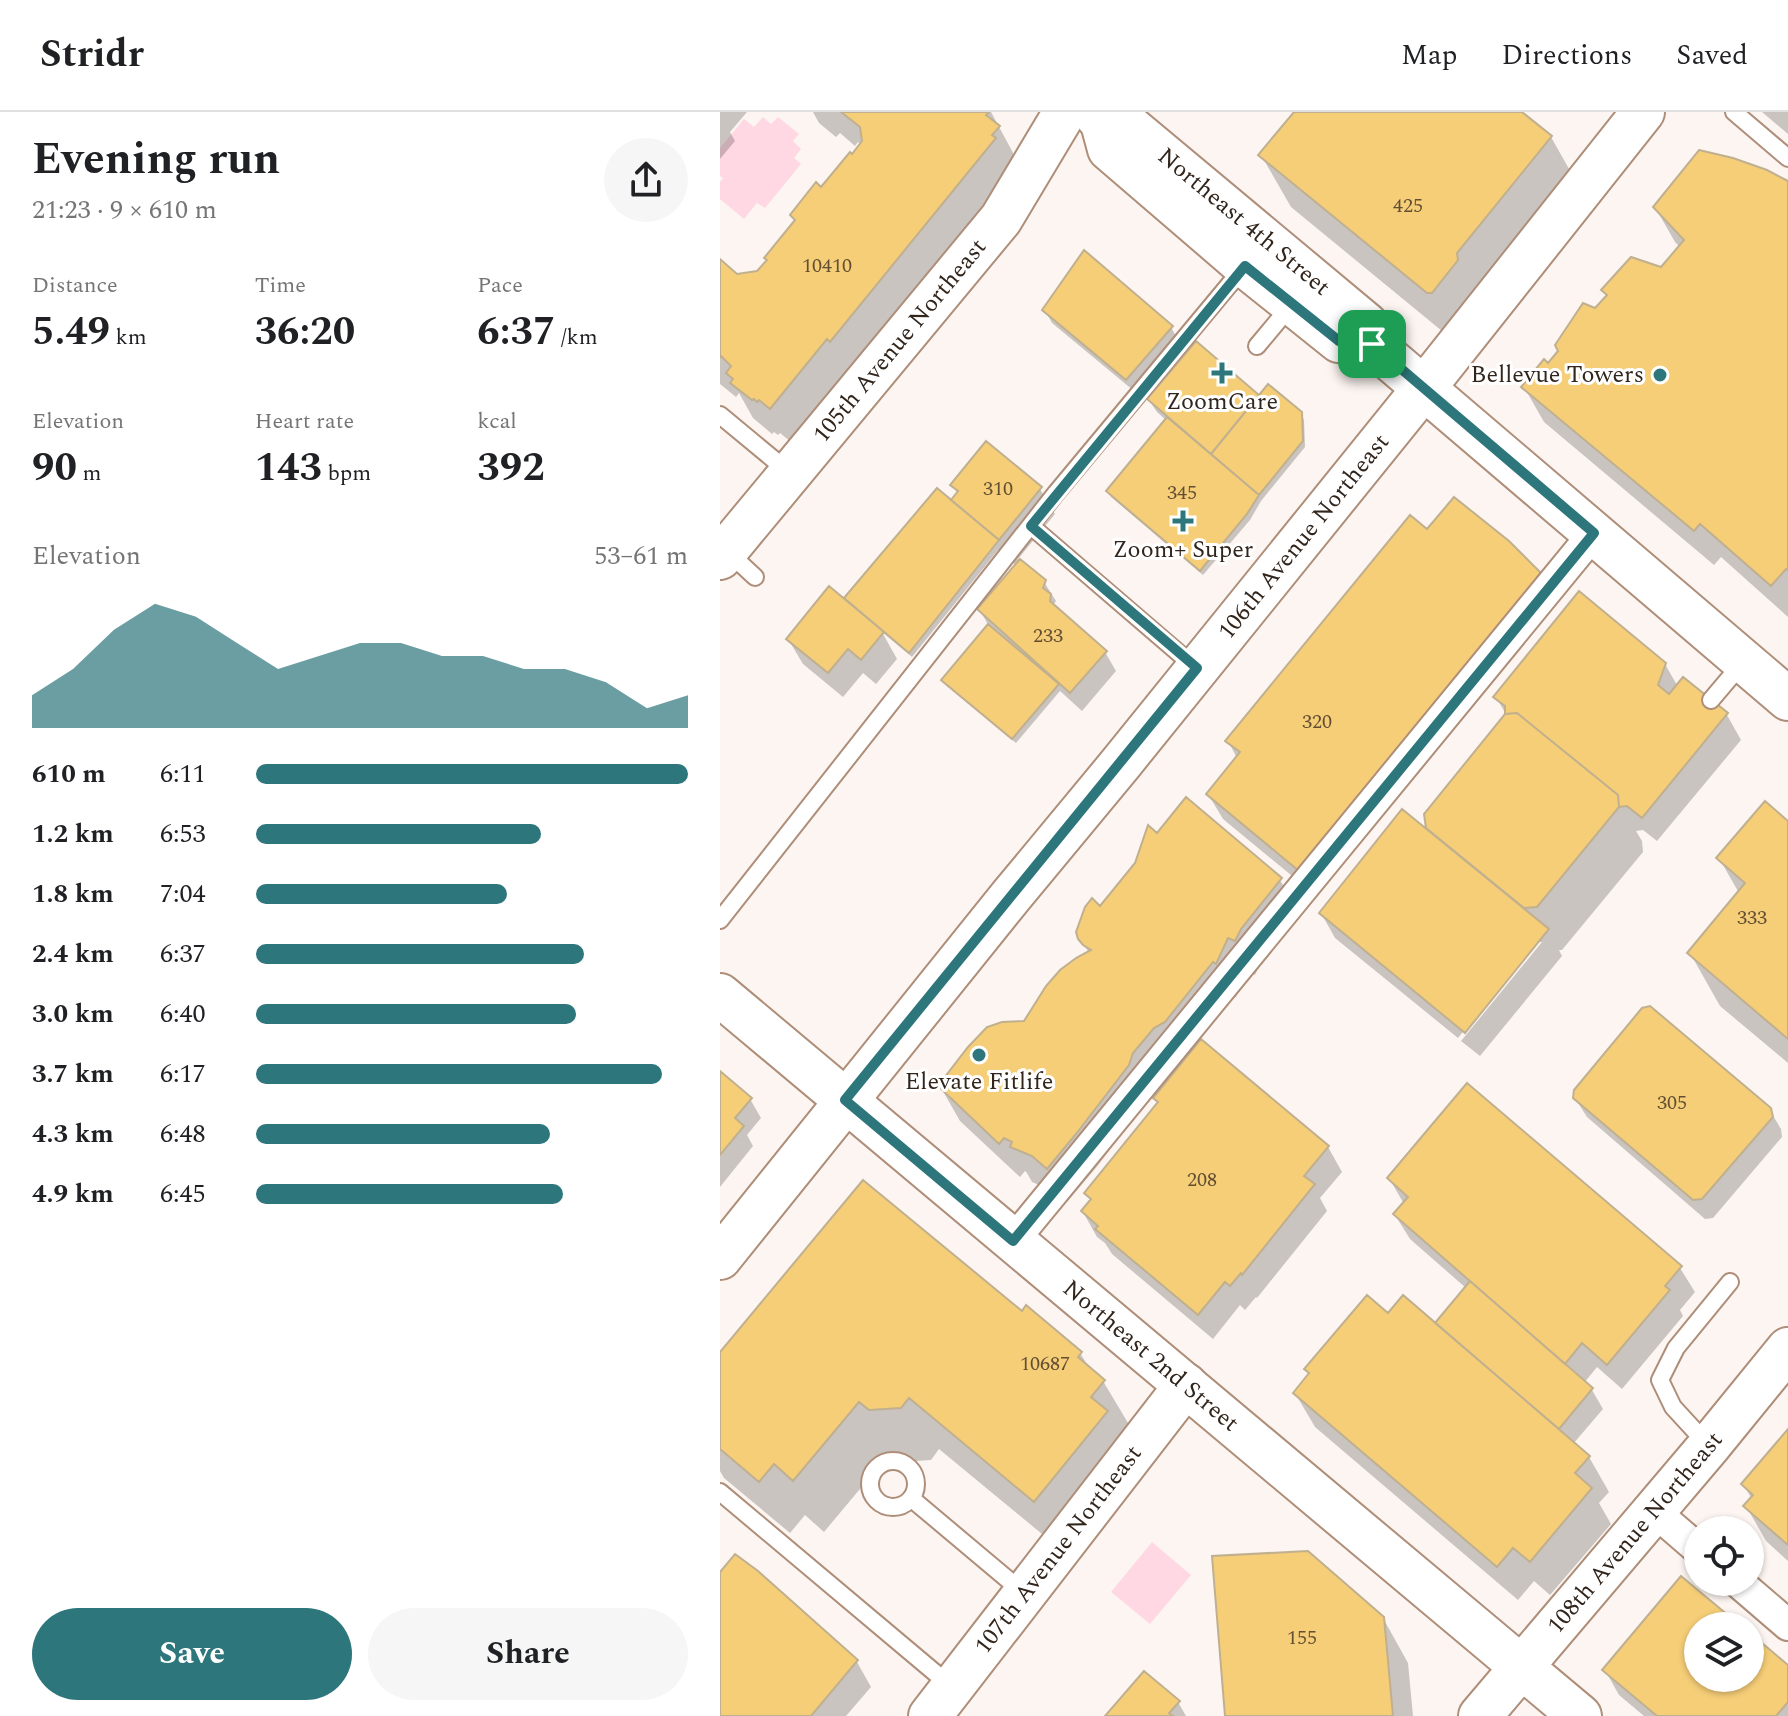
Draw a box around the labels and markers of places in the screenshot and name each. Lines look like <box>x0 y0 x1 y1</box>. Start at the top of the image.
pin <box>1338 310 1406 378</box>
place label: Bellevue Towers <box>1471 357 1644 393</box>
marker: ZoomCare <box>1211 362 1233 384</box>
marker: Bellevue Towers <box>1651 366 1669 384</box>
place label: ZoomCare <box>1166 384 1278 420</box>
marker: Zoom+ Super <box>1172 510 1194 532</box>
place label: Zoom+ Super <box>1113 532 1253 568</box>
marker: Elevate Fitlife <box>970 1046 988 1064</box>
place label: Elevate Fitlife <box>905 1064 1053 1100</box>

